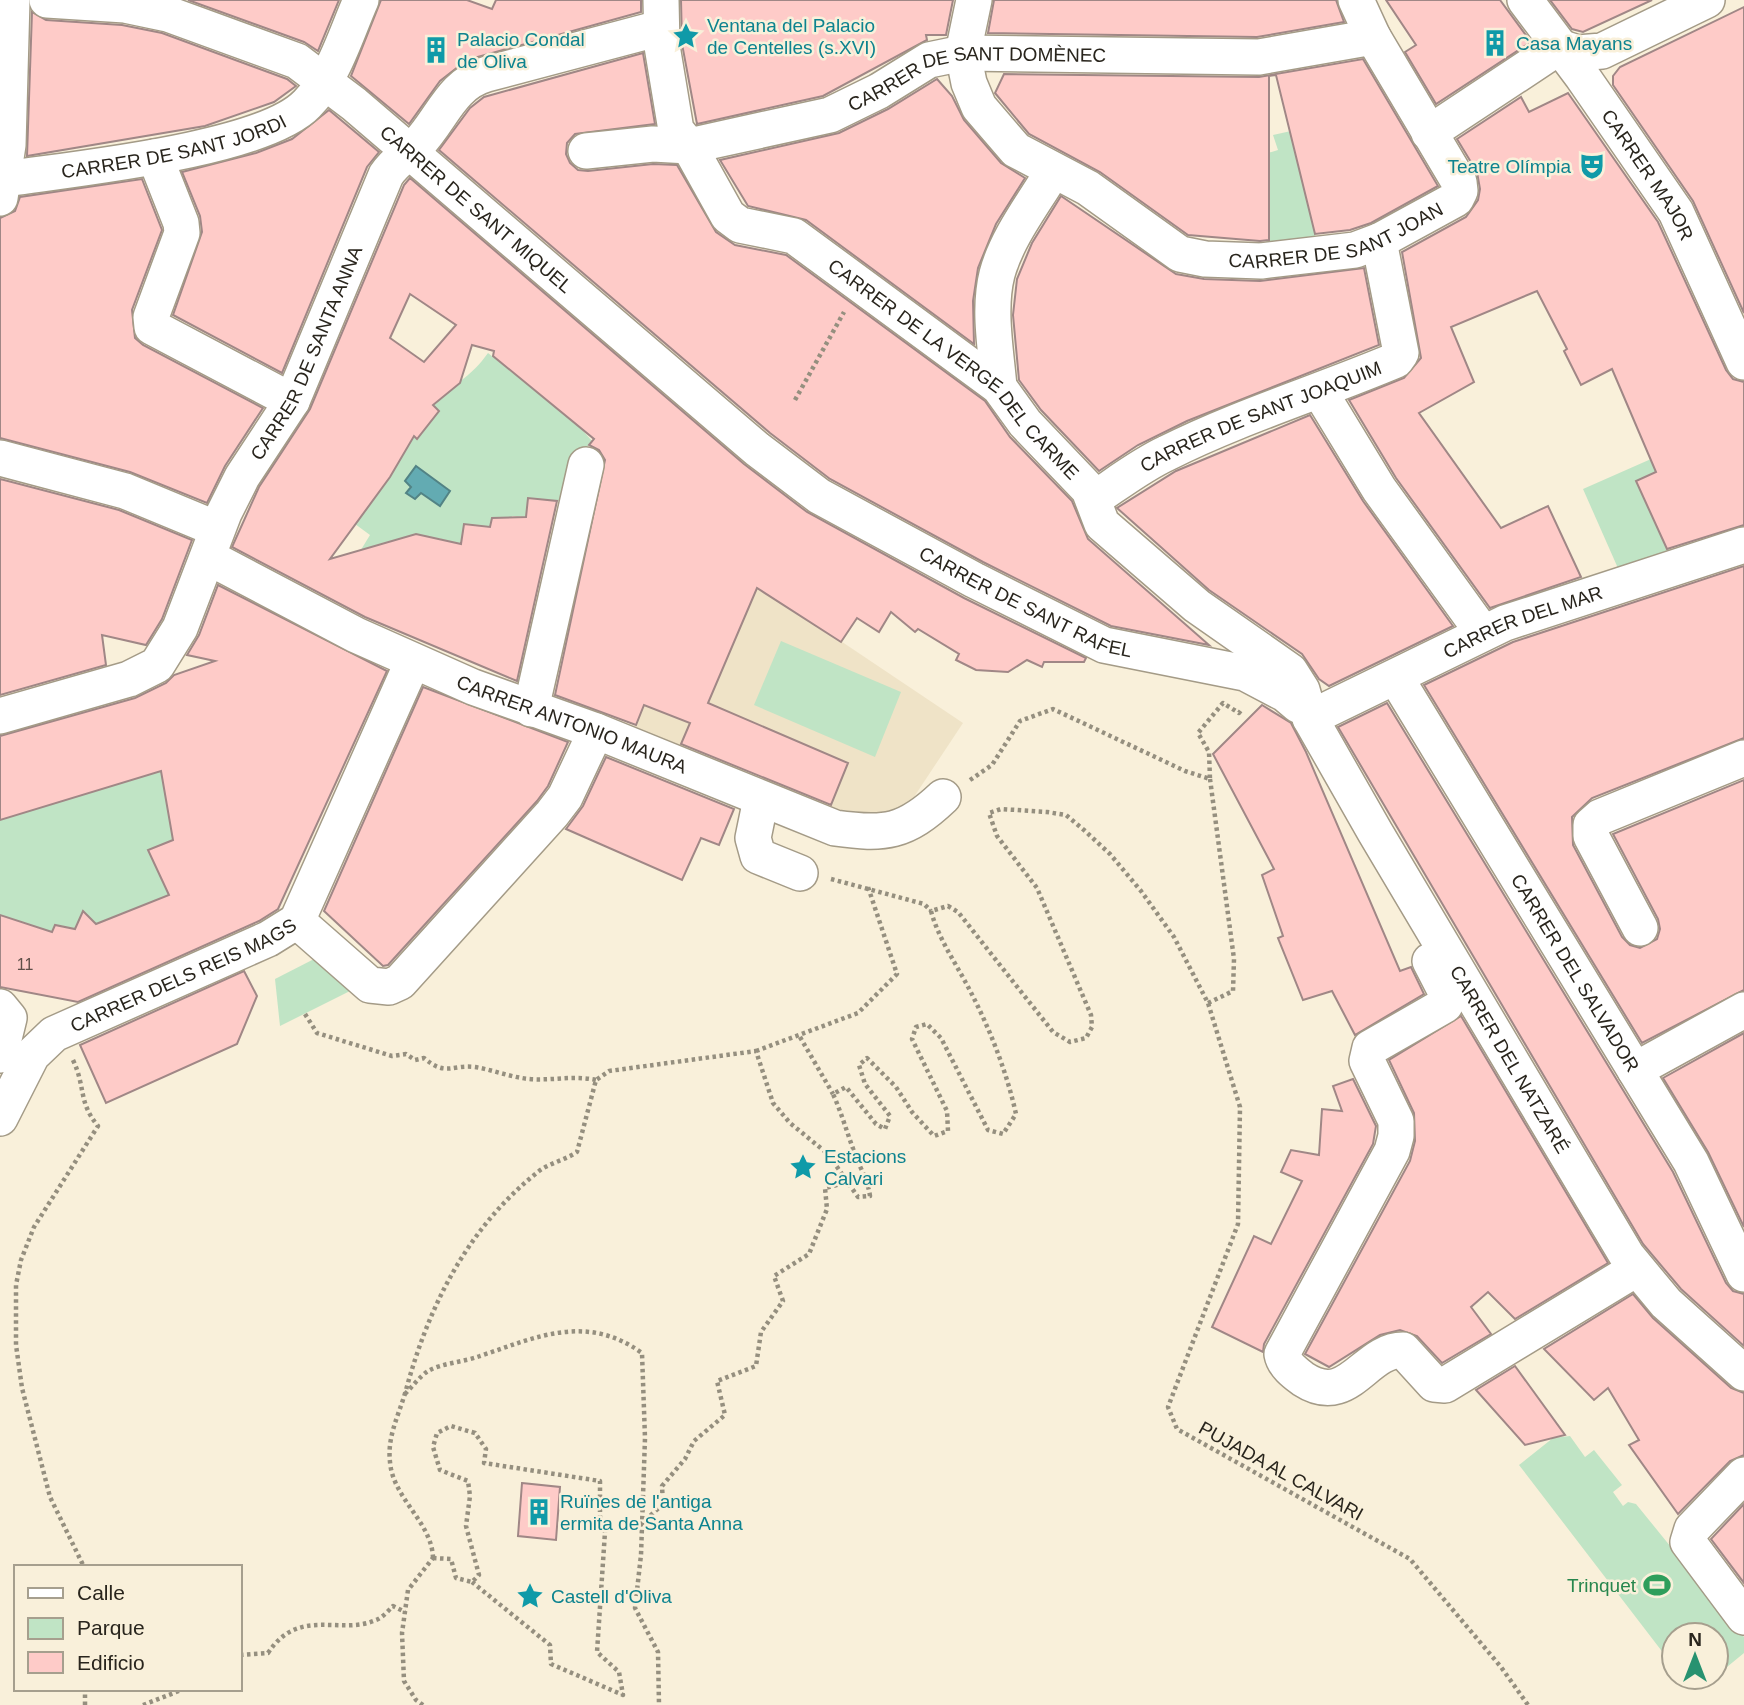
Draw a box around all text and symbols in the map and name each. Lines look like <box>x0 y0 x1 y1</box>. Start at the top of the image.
place label: Ventana del Palacio de Centelles (s.XVI) <box>707 15 876 58</box>
place icon: Ventana del Palacio de Centelles (s.XVI) <box>671 21 701 51</box>
building icon: Casa Mayans <box>1480 28 1510 58</box>
place label: Palacio Condal de Oliva <box>457 29 585 72</box>
place label: Casa Mayans <box>1516 33 1632 54</box>
building icon: Palacio Condal de Oliva <box>421 35 451 65</box>
street label: CARRER DE SANT DOMÈNEC <box>844 42 1106 115</box>
street label: CARRER MAJOR <box>1598 105 1698 243</box>
street label: CARRER DE SANT JORDI <box>60 110 290 182</box>
street label: CARRER DE SANT MIQUEL <box>376 121 577 297</box>
theatre icon: Teatre Olímpia <box>1577 151 1607 181</box>
place label: Teatre Olímpia <box>1447 156 1571 177</box>
street label: CARRER DE SANT JOAN <box>1228 198 1446 272</box>
street label: CARRER DE SANTA ANNA <box>246 242 366 464</box>
street label: CARRER DE LA VERGE DEL CARME <box>824 255 1083 483</box>
street label: CARRER DE SANT JOAQUIM <box>1136 357 1384 476</box>
street label: CARRER DE SANT RAFEL <box>916 542 1134 661</box>
street label: CARRER DEL MAR <box>1440 581 1605 662</box>
street label: CARRER ANTONIO MAURA <box>453 671 691 777</box>
street label: CARRER DEL SALVADOR <box>1507 870 1644 1075</box>
street label: CARRER DELS REIS MAGS <box>67 914 300 1036</box>
house number: 11 <box>17 956 33 973</box>
street label: CARRER DEL NATZARÉ <box>1446 961 1574 1157</box>
place label: Estacions Calvari <box>824 1146 906 1189</box>
place icon: Estacions Calvari <box>788 1152 818 1182</box>
street label: PUJADA AL CALVARI <box>1195 1417 1367 1525</box>
place label: Ruïnes de l'antiga ermita de Santa Anna <box>560 1491 743 1534</box>
building icon: Ruïnes de l'antiga ermita de Santa Anna <box>524 1497 554 1527</box>
legend <box>14 1565 242 1691</box>
sports icon: Trinquet <box>1642 1570 1672 1600</box>
place label: Trinquet <box>1567 1575 1637 1596</box>
text: Calle <box>77 1581 125 1604</box>
place icon: Castell d'Oliva <box>515 1581 545 1611</box>
place label: Castell d'Oliva <box>551 1586 672 1607</box>
text: Parque <box>77 1616 145 1639</box>
north arrow <box>1660 1621 1730 1691</box>
text: N <box>1688 1629 1702 1650</box>
text: Edificio <box>77 1651 145 1674</box>

